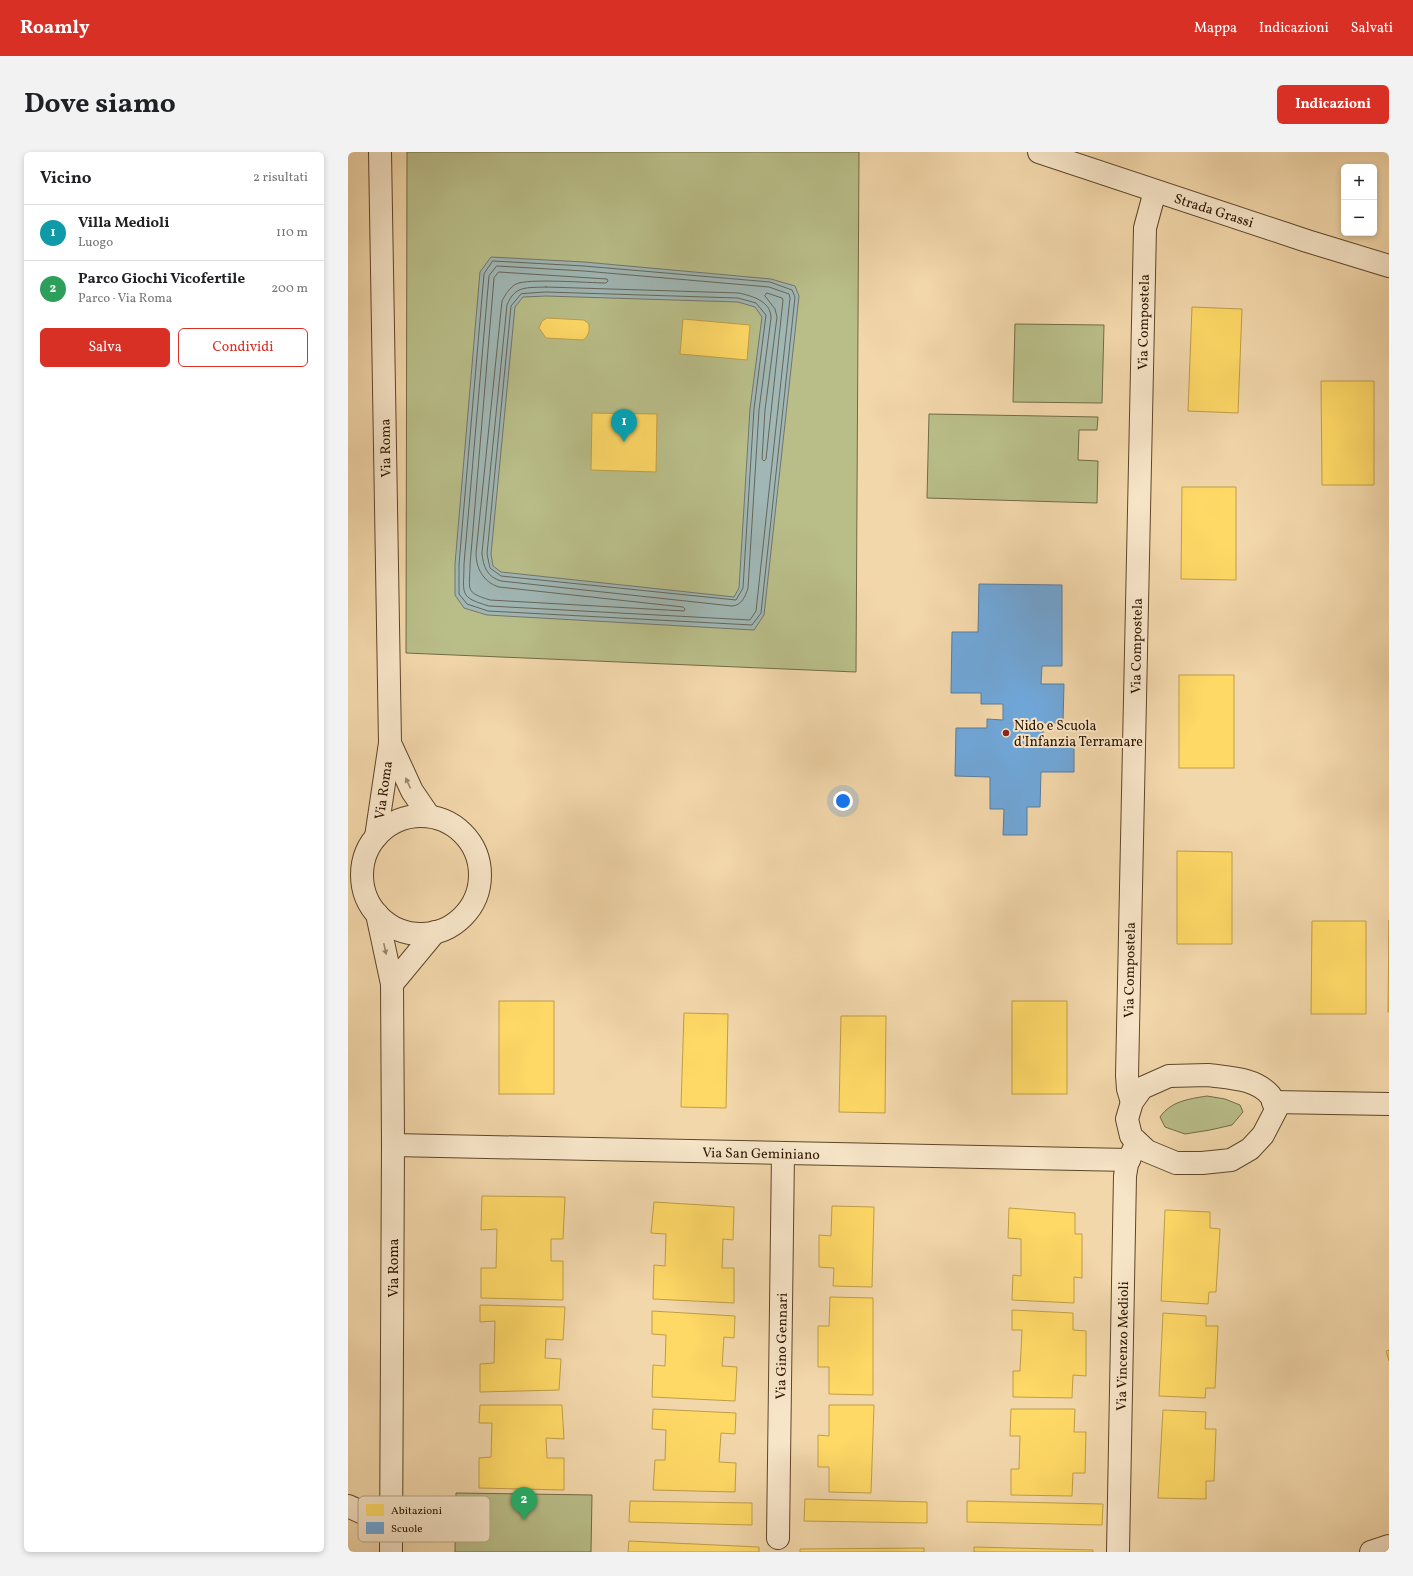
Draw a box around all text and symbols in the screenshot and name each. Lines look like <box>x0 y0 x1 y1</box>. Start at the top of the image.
text: Roamly <box>20 15 90 41</box>
text: Mappa <box>1194 19 1237 38</box>
text: Indicazioni <box>1259 19 1329 38</box>
text: Salvati <box>1351 19 1393 38</box>
text: Dove siamo <box>24 85 176 124</box>
button: Indicazioni <box>1277 85 1389 124</box>
map controls <box>1341 164 1377 236</box>
button: + <box>1341 164 1377 200</box>
text: Vicino <box>40 167 91 190</box>
text: 2 risultati <box>253 169 308 187</box>
street label: Strada Grassi <box>1171 190 1256 233</box>
button: − <box>1341 200 1377 236</box>
text: Villa Medioli <box>78 213 169 234</box>
text: 1 <box>50 224 56 242</box>
text: 110 m <box>276 224 308 242</box>
text: Luogo <box>78 234 113 252</box>
text: Parco Giochi Vicofertile <box>78 269 245 290</box>
street label: Via Compostela <box>1134 274 1155 370</box>
text: 2 <box>50 280 56 298</box>
text: 200 m <box>271 280 308 298</box>
text: Parco · Via Roma <box>78 290 172 308</box>
button: Salva <box>40 328 170 367</box>
button: Condividi <box>178 328 308 367</box>
pin: 1 <box>611 409 637 442</box>
street label: Via Roma <box>376 418 397 478</box>
street label: Via Compostela <box>1127 598 1148 694</box>
place label: Nido e Scuola d'Infanzia Terramare <box>1014 717 1143 752</box>
marker: Nido e Scuola d'Infanzia Terramare <box>1001 728 1011 738</box>
street label: Via Roma <box>371 760 398 821</box>
one-way arrow <box>405 778 411 789</box>
your location <box>833 791 853 811</box>
street label: Via Compostela <box>1120 922 1141 1018</box>
one-way arrow <box>382 943 388 955</box>
street label: Via San Geminiano <box>702 1144 820 1165</box>
street label: Via Roma <box>385 1238 404 1298</box>
street label: Via Vincenzo Medioli <box>1113 1281 1134 1411</box>
street label: Via Gino Gennari <box>772 1293 793 1399</box>
pin: 2 <box>511 1487 537 1520</box>
legend <box>358 1496 490 1542</box>
text: Abitazioni <box>391 1504 442 1519</box>
text: Scuole <box>391 1522 422 1537</box>

